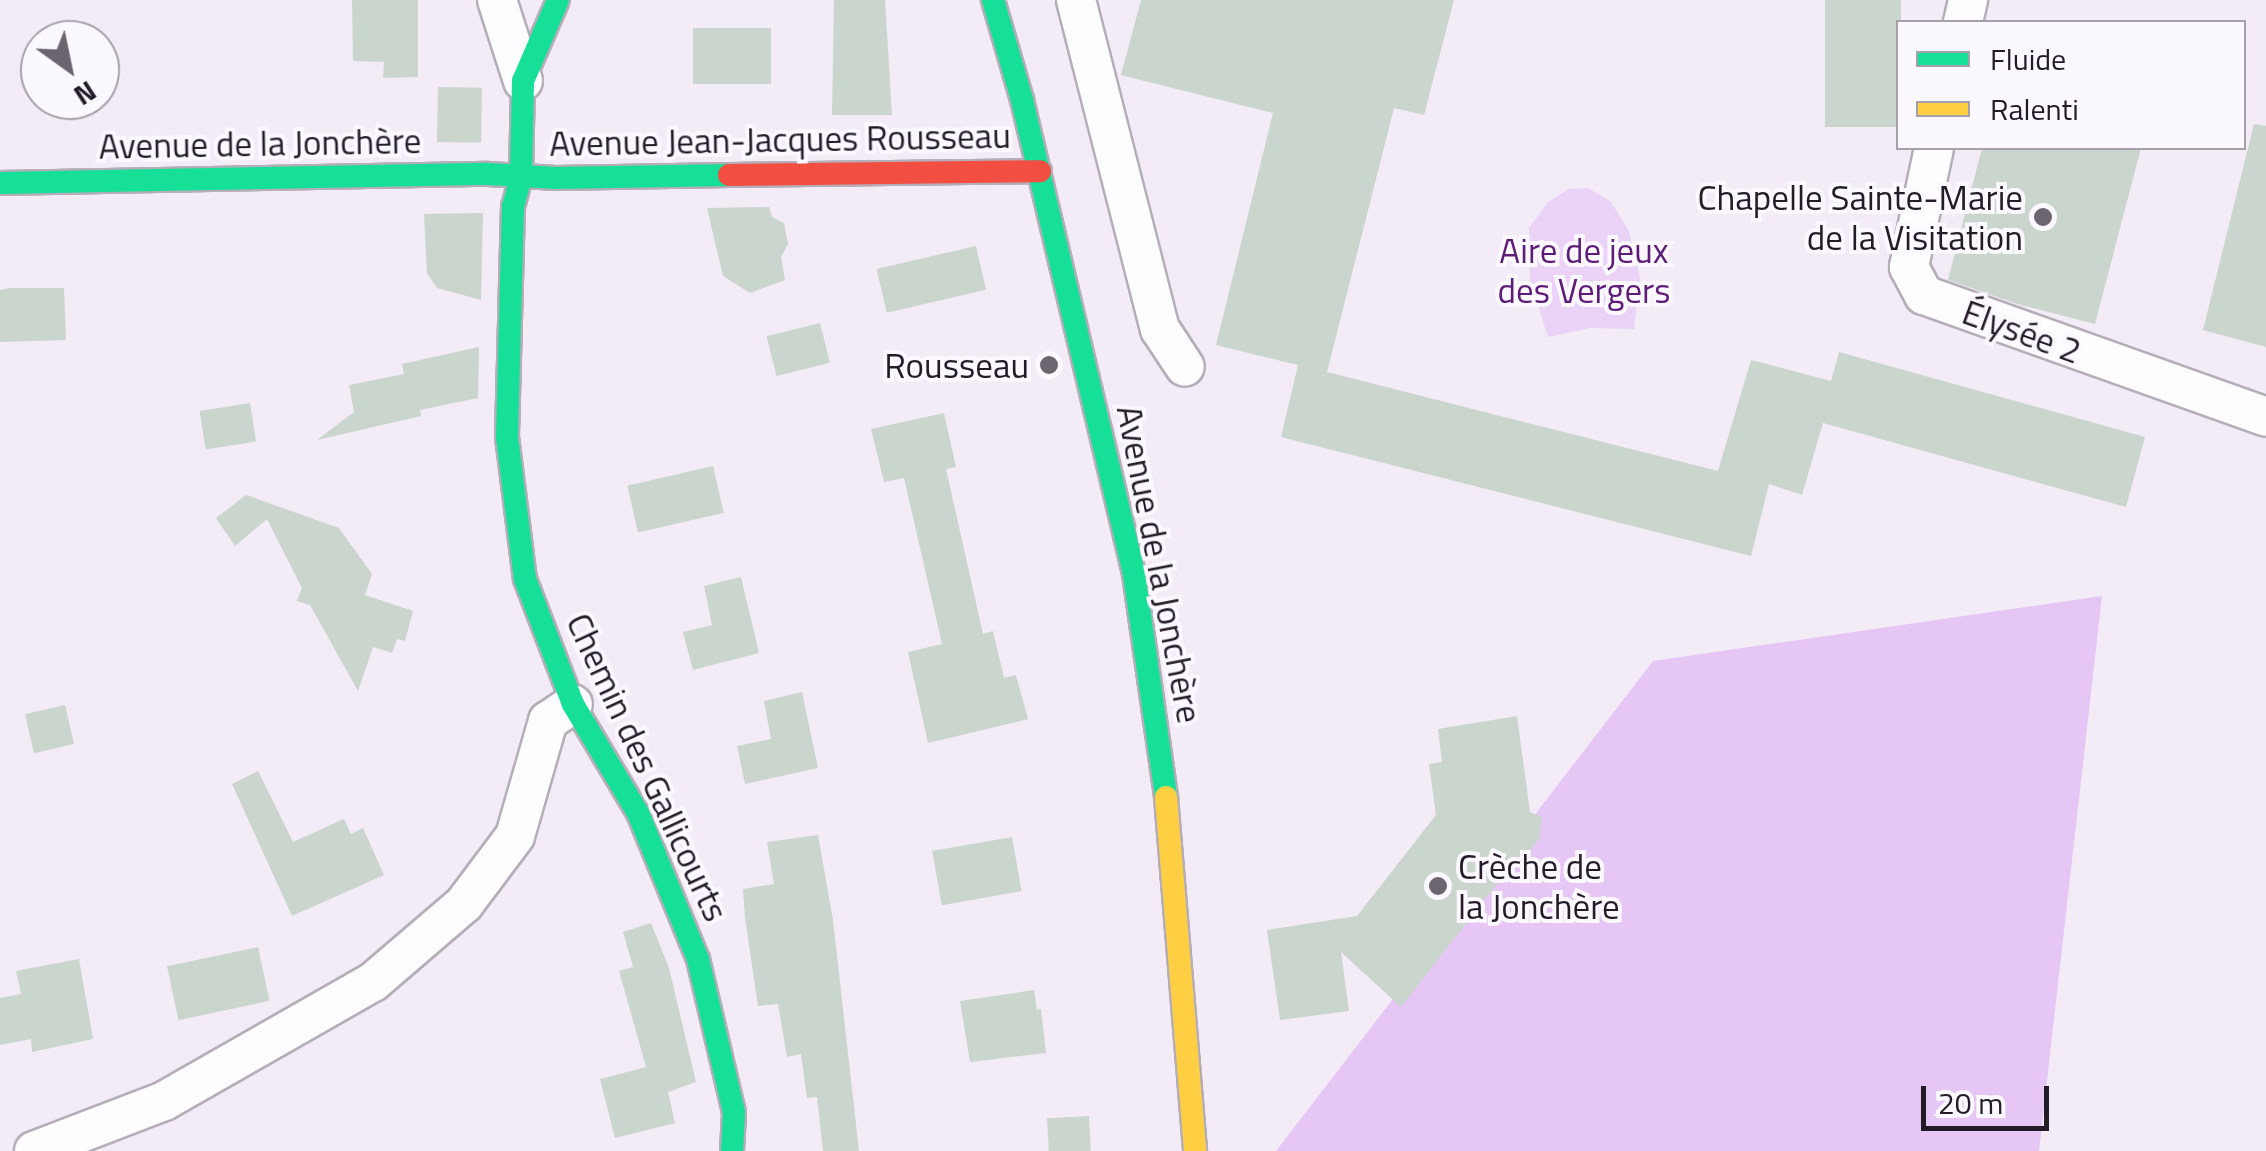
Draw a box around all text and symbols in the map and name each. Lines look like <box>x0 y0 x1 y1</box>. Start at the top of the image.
north arrow <box>20 20 120 120</box>
legend <box>1896 20 2246 150</box>
text: Fluide <box>1990 36 2066 82</box>
text: N <box>66 71 105 117</box>
text: Ralenti <box>1990 86 2079 132</box>
street label: Avenue Jean-Jacques Rousseau <box>549 114 1011 164</box>
street label: Avenue de la Jonchère <box>98 119 422 167</box>
place label: Chapelle Sainte-Marie de la Visitation <box>1697 176 2023 258</box>
marker: Chapelle Sainte-Marie de la Visitation <box>2032 206 2054 228</box>
park label: Aire de jeux des Vergers <box>1497 229 1671 311</box>
street label: Élysée 2 <box>1957 290 2087 372</box>
place label: Rousseau <box>884 344 1029 386</box>
marker: Rousseau <box>1038 354 1060 376</box>
street label: Avenue de la Jonchère <box>1109 402 1211 726</box>
street label: Chemin des Gallicourts <box>558 606 738 928</box>
place label: Crèche de la Jonchère <box>1458 845 1620 927</box>
marker: Crèche de la Jonchère <box>1427 875 1449 897</box>
scale bar <box>1926 1066 2054 1128</box>
text: 20 m <box>1938 1080 2003 1126</box>

